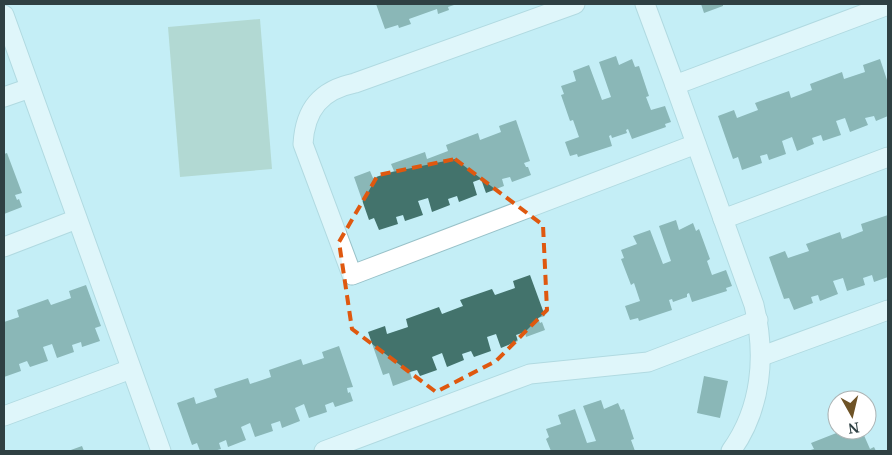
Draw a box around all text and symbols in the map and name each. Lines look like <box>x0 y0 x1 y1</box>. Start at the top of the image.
north arrow <box>827 390 877 440</box>
text: N <box>847 418 861 439</box>

